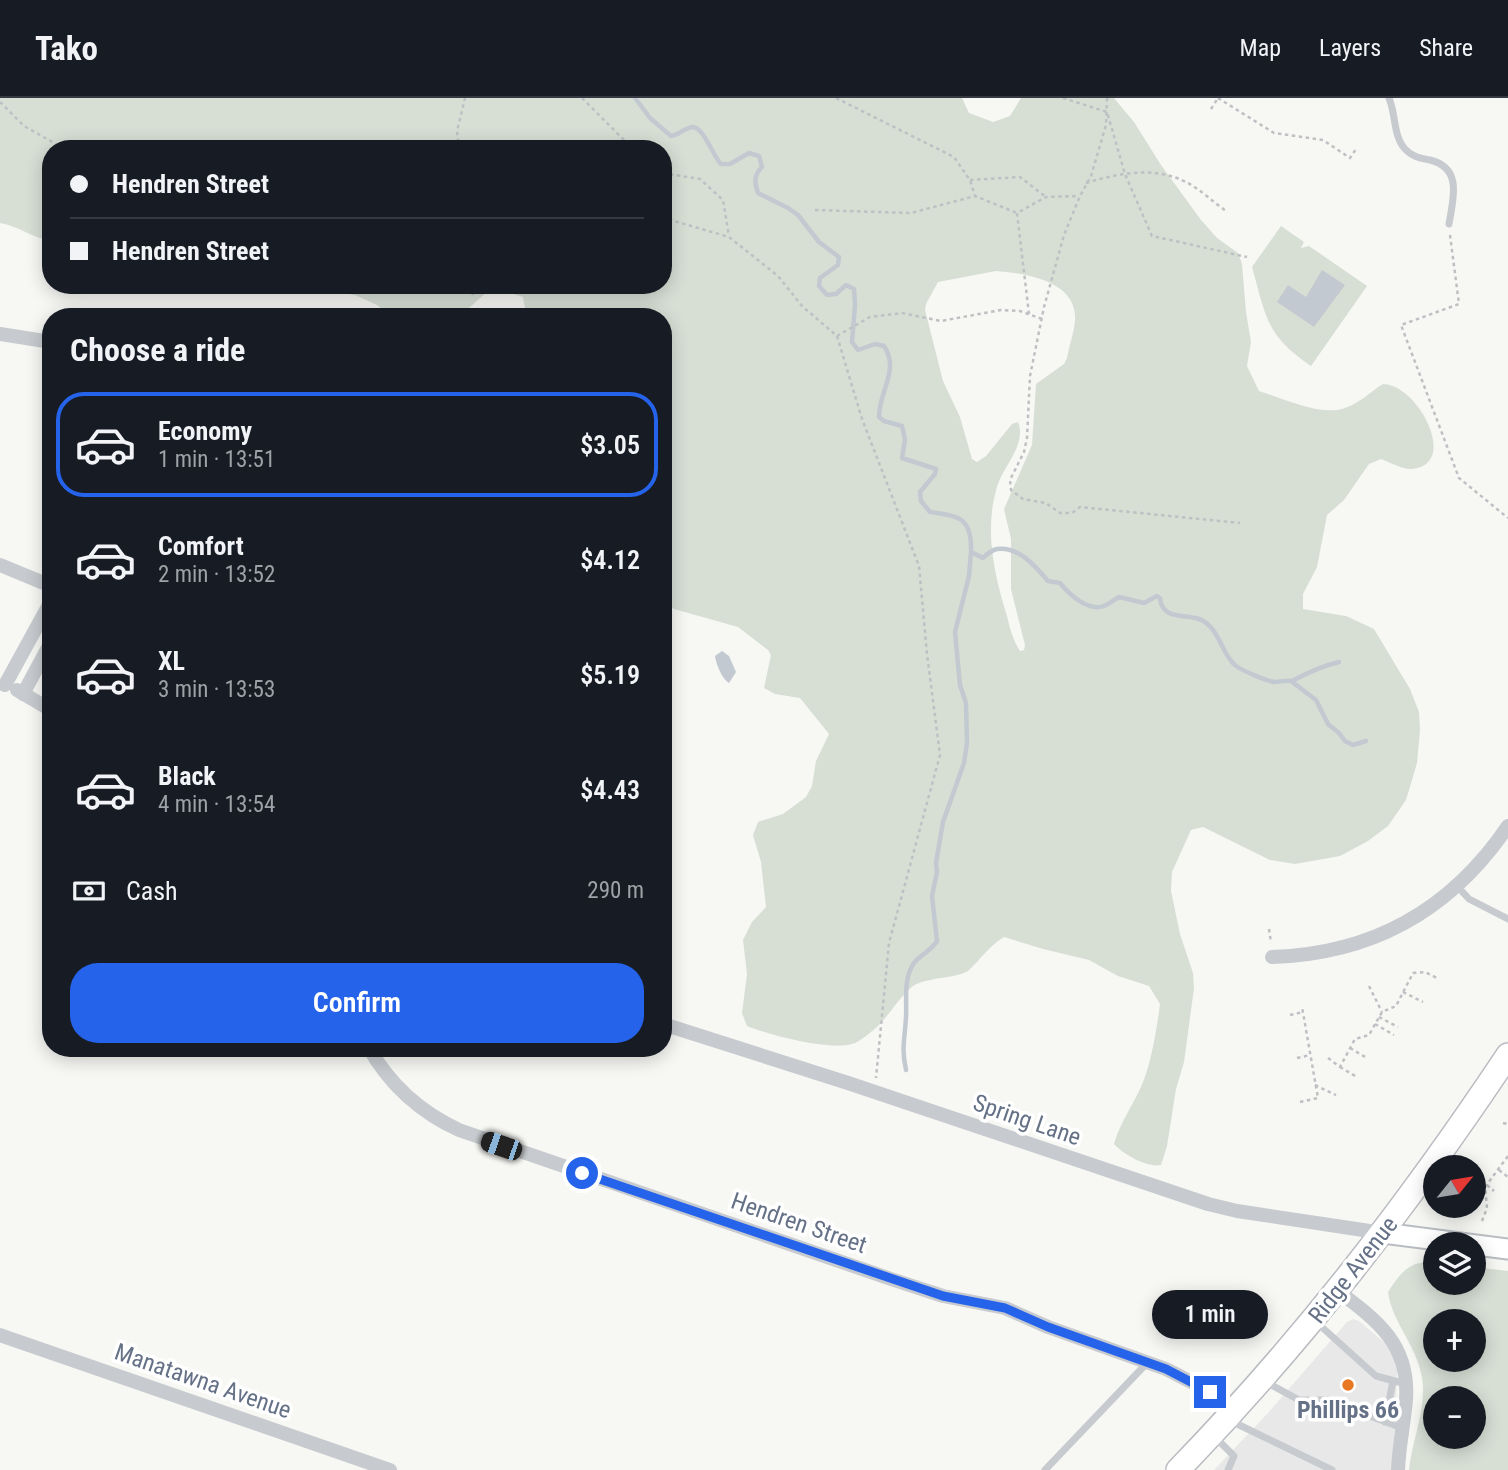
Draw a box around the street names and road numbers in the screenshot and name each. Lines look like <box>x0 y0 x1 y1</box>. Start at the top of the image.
street label: Spring Lane <box>970 1089 1084 1151</box>
street label: Hendren Street <box>728 1187 870 1259</box>
street label: Ridge Avenue <box>1303 1211 1403 1329</box>
street label: Manatawna Avenue <box>111 1338 295 1424</box>

